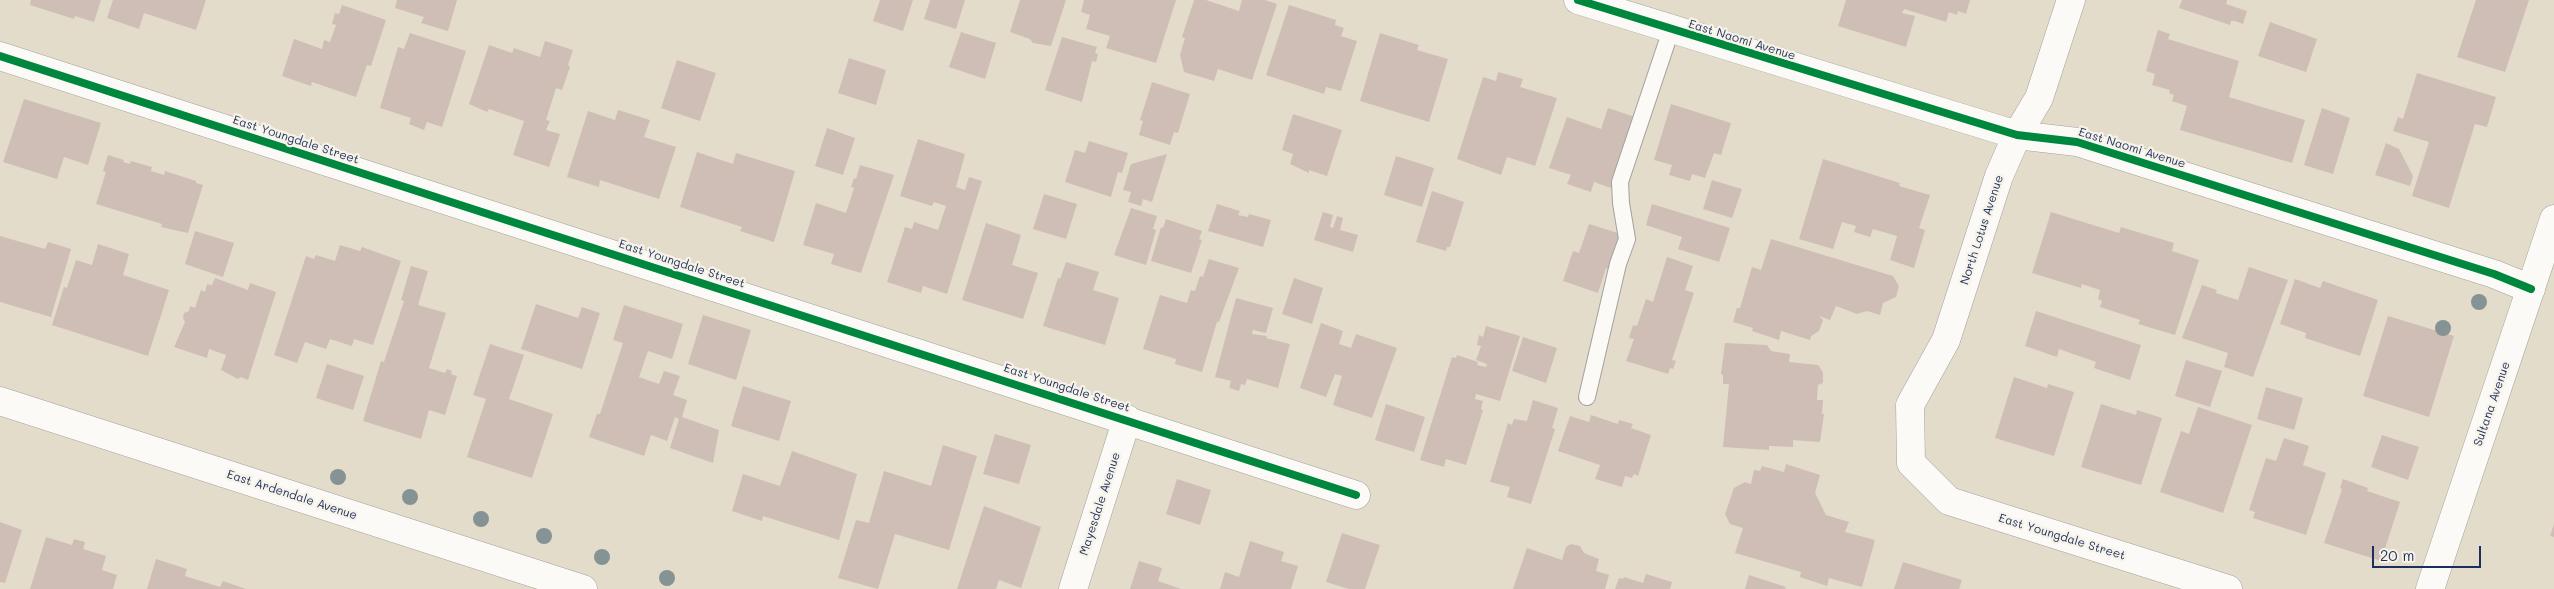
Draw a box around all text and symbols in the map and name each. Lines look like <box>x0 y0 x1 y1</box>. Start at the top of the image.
street label: East Naomi Avenue <box>1687 17 1797 63</box>
street label: East Youngdale Street <box>231 113 361 167</box>
street label: East Naomi Avenue <box>2077 125 2187 171</box>
street label: North Lotus Avenue <box>1957 173 2007 287</box>
street label: East Youngdale Street <box>617 237 747 291</box>
street label: Sultana Avenue <box>2471 360 2513 448</box>
street label: East Youngdale Street <box>1002 361 1132 415</box>
street label: Mayesdale Avenue <box>1077 451 1123 557</box>
street label: East Ardendale Avenue <box>225 467 359 523</box>
street label: East Youngdale Street <box>1997 511 2127 563</box>
scale bar <box>2374 536 2483 568</box>
text: 20 m <box>2380 545 2414 565</box>

